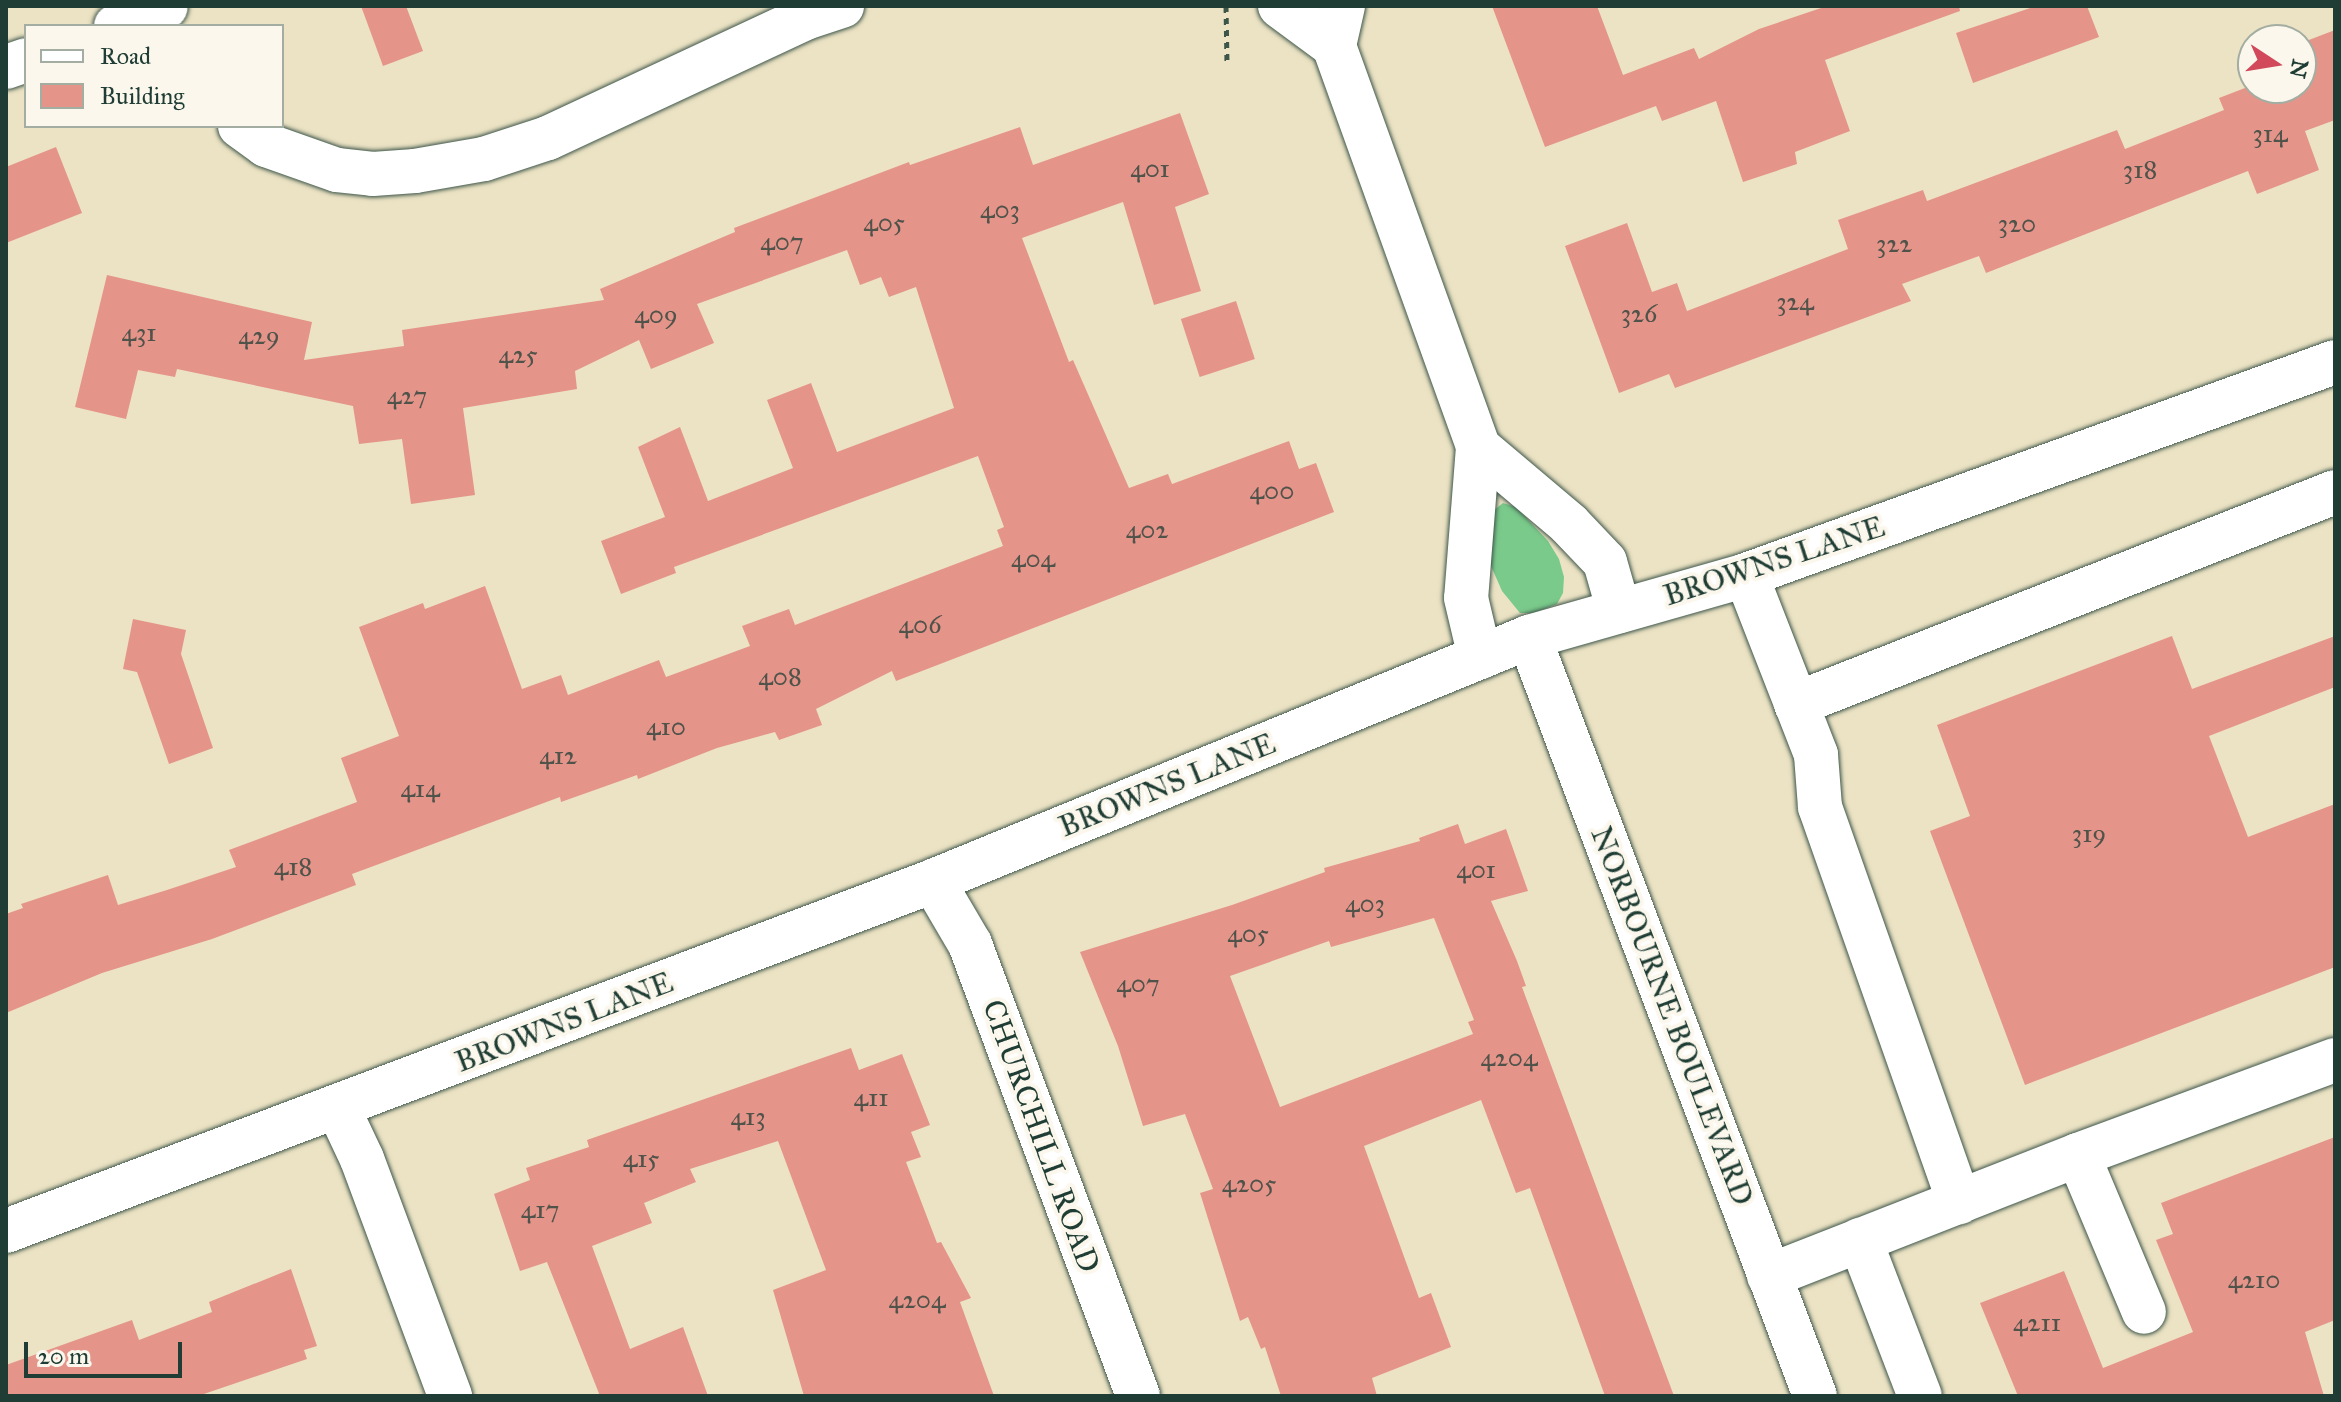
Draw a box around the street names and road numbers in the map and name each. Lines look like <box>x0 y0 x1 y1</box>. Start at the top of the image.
street label: BROWNS LANE <box>1659 508 1889 614</box>
street label: BROWNS LANE <box>1054 725 1280 845</box>
street label: NORBOURNE BOULEVARD <box>1583 822 1761 1210</box>
street label: BROWNS LANE <box>450 964 678 1080</box>
street label: CHURCHILL ROAD <box>975 995 1107 1277</box>

